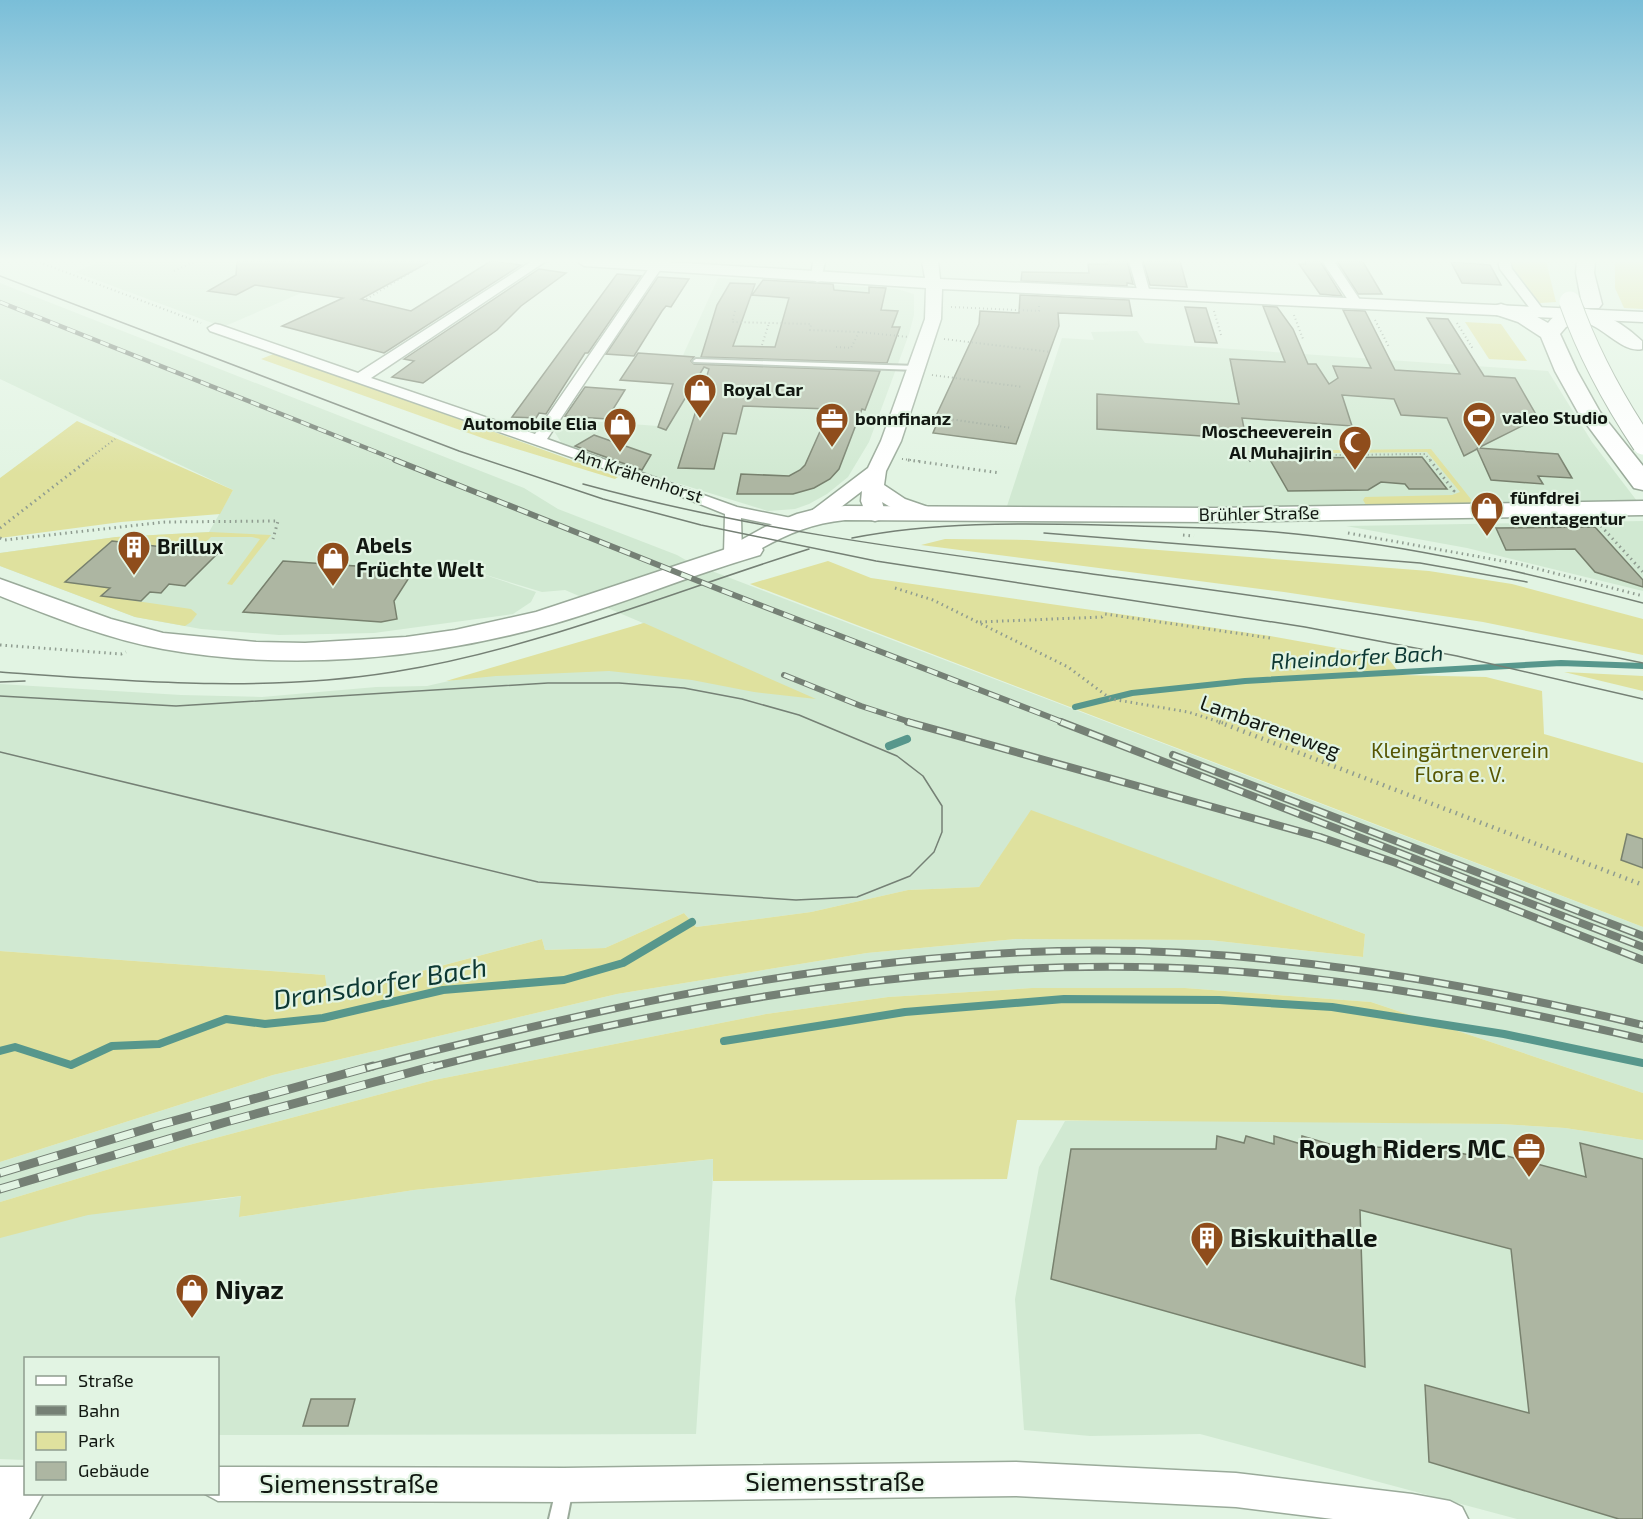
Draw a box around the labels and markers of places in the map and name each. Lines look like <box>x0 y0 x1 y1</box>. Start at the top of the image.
shop icon: Royal Car <box>682 372 718 419</box>
place label: Royal Car <box>723 378 804 400</box>
sports icon: valeo Studio <box>1461 400 1497 447</box>
office icon: bonnfinanz <box>814 401 850 448</box>
shop icon: Automobile Elia <box>602 406 638 453</box>
place label: valeo Studio <box>1502 406 1608 428</box>
place label: bonnfinanz <box>855 407 951 429</box>
place label: Automobile Elia <box>463 412 597 434</box>
place label: Moscheeverein Al Muhajirin <box>1202 420 1332 463</box>
mosque icon: Moscheeverein Al Muhajirin <box>1337 424 1373 471</box>
place label: fünfdrei eventagentur <box>1510 486 1626 529</box>
shop icon: fünfdrei eventagentur <box>1469 490 1505 537</box>
building icon: Brillux <box>116 529 152 576</box>
place label: Abels Früchte Welt <box>356 532 485 581</box>
place label: Brillux <box>157 533 223 558</box>
shop icon: Abels Früchte Welt <box>315 540 351 587</box>
office icon: Rough Riders MC <box>1511 1131 1547 1178</box>
place label: Rough Riders MC <box>1298 1132 1506 1163</box>
building icon: Biskuithalle <box>1189 1220 1225 1267</box>
place label: Biskuithalle <box>1230 1221 1378 1252</box>
shop icon: Niyaz <box>174 1272 210 1319</box>
place label: Niyaz <box>215 1273 284 1305</box>

